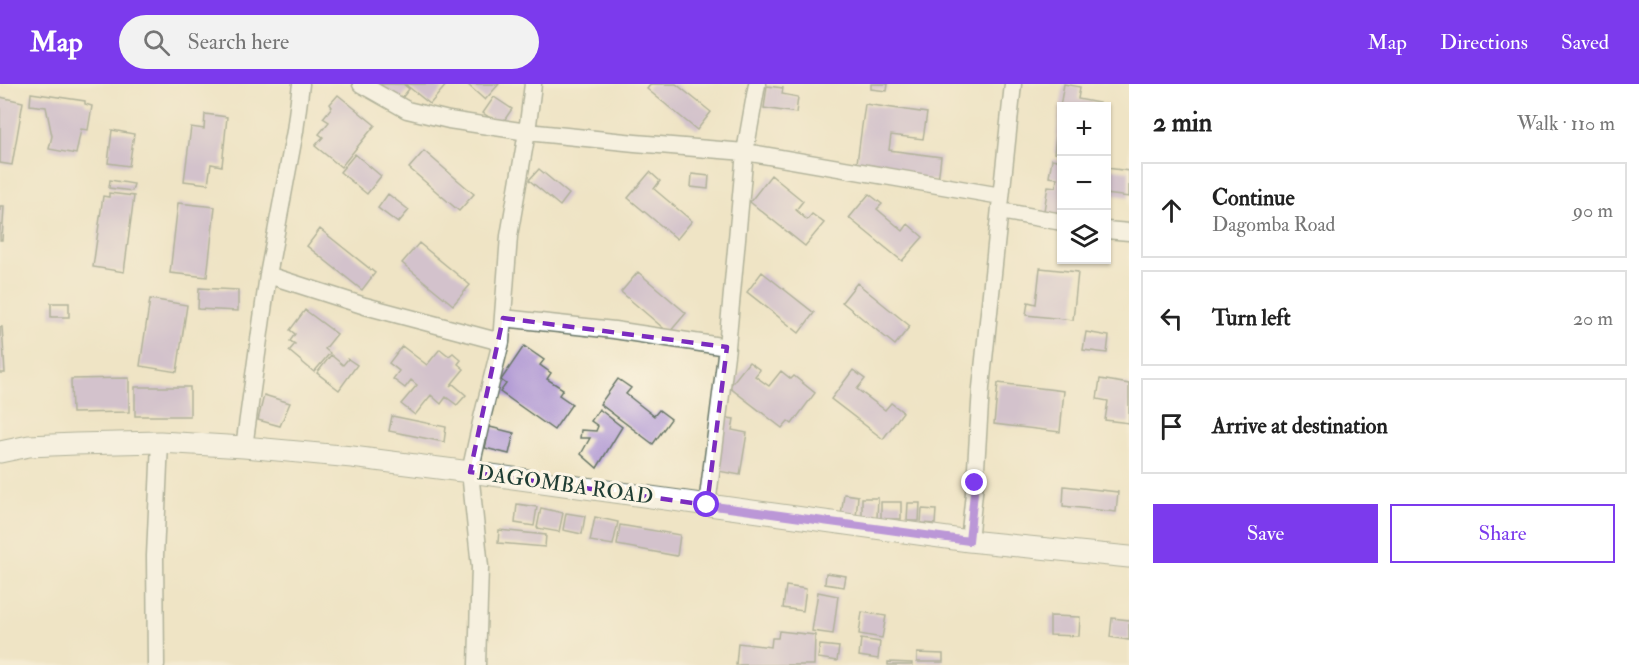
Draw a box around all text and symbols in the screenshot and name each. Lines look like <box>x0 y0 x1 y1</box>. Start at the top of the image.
search box <box>119 15 539 69</box>
text: Map <box>30 25 83 60</box>
icon: search <box>140 26 173 59</box>
text: Search here <box>188 28 289 56</box>
text: Map <box>1367 29 1407 56</box>
text: Directions <box>1440 29 1528 56</box>
text: Saved <box>1561 29 1609 56</box>
map controls <box>1057 102 1111 264</box>
button: + <box>1057 102 1111 156</box>
text: 2 min <box>1153 107 1212 139</box>
text: Walk · 110 m <box>1517 111 1615 136</box>
button: − <box>1057 156 1111 210</box>
text: Continue <box>1212 184 1295 212</box>
icon: ahead <box>1155 194 1188 227</box>
text: 90 m <box>1573 198 1613 223</box>
button: layers <box>1057 210 1111 264</box>
text: Dagomba Road <box>1212 212 1335 237</box>
icon: left <box>1155 302 1188 335</box>
text: Turn left <box>1212 304 1291 332</box>
text: 20 m <box>1573 306 1613 331</box>
icon: arrive <box>1155 410 1188 443</box>
text: Arrive at destination <box>1212 412 1388 440</box>
street label: DAGOMBA ROAD <box>475 459 655 511</box>
route end <box>961 469 987 495</box>
route start <box>693 491 719 517</box>
button: Save <box>1153 504 1378 563</box>
button: Share <box>1390 504 1615 563</box>

